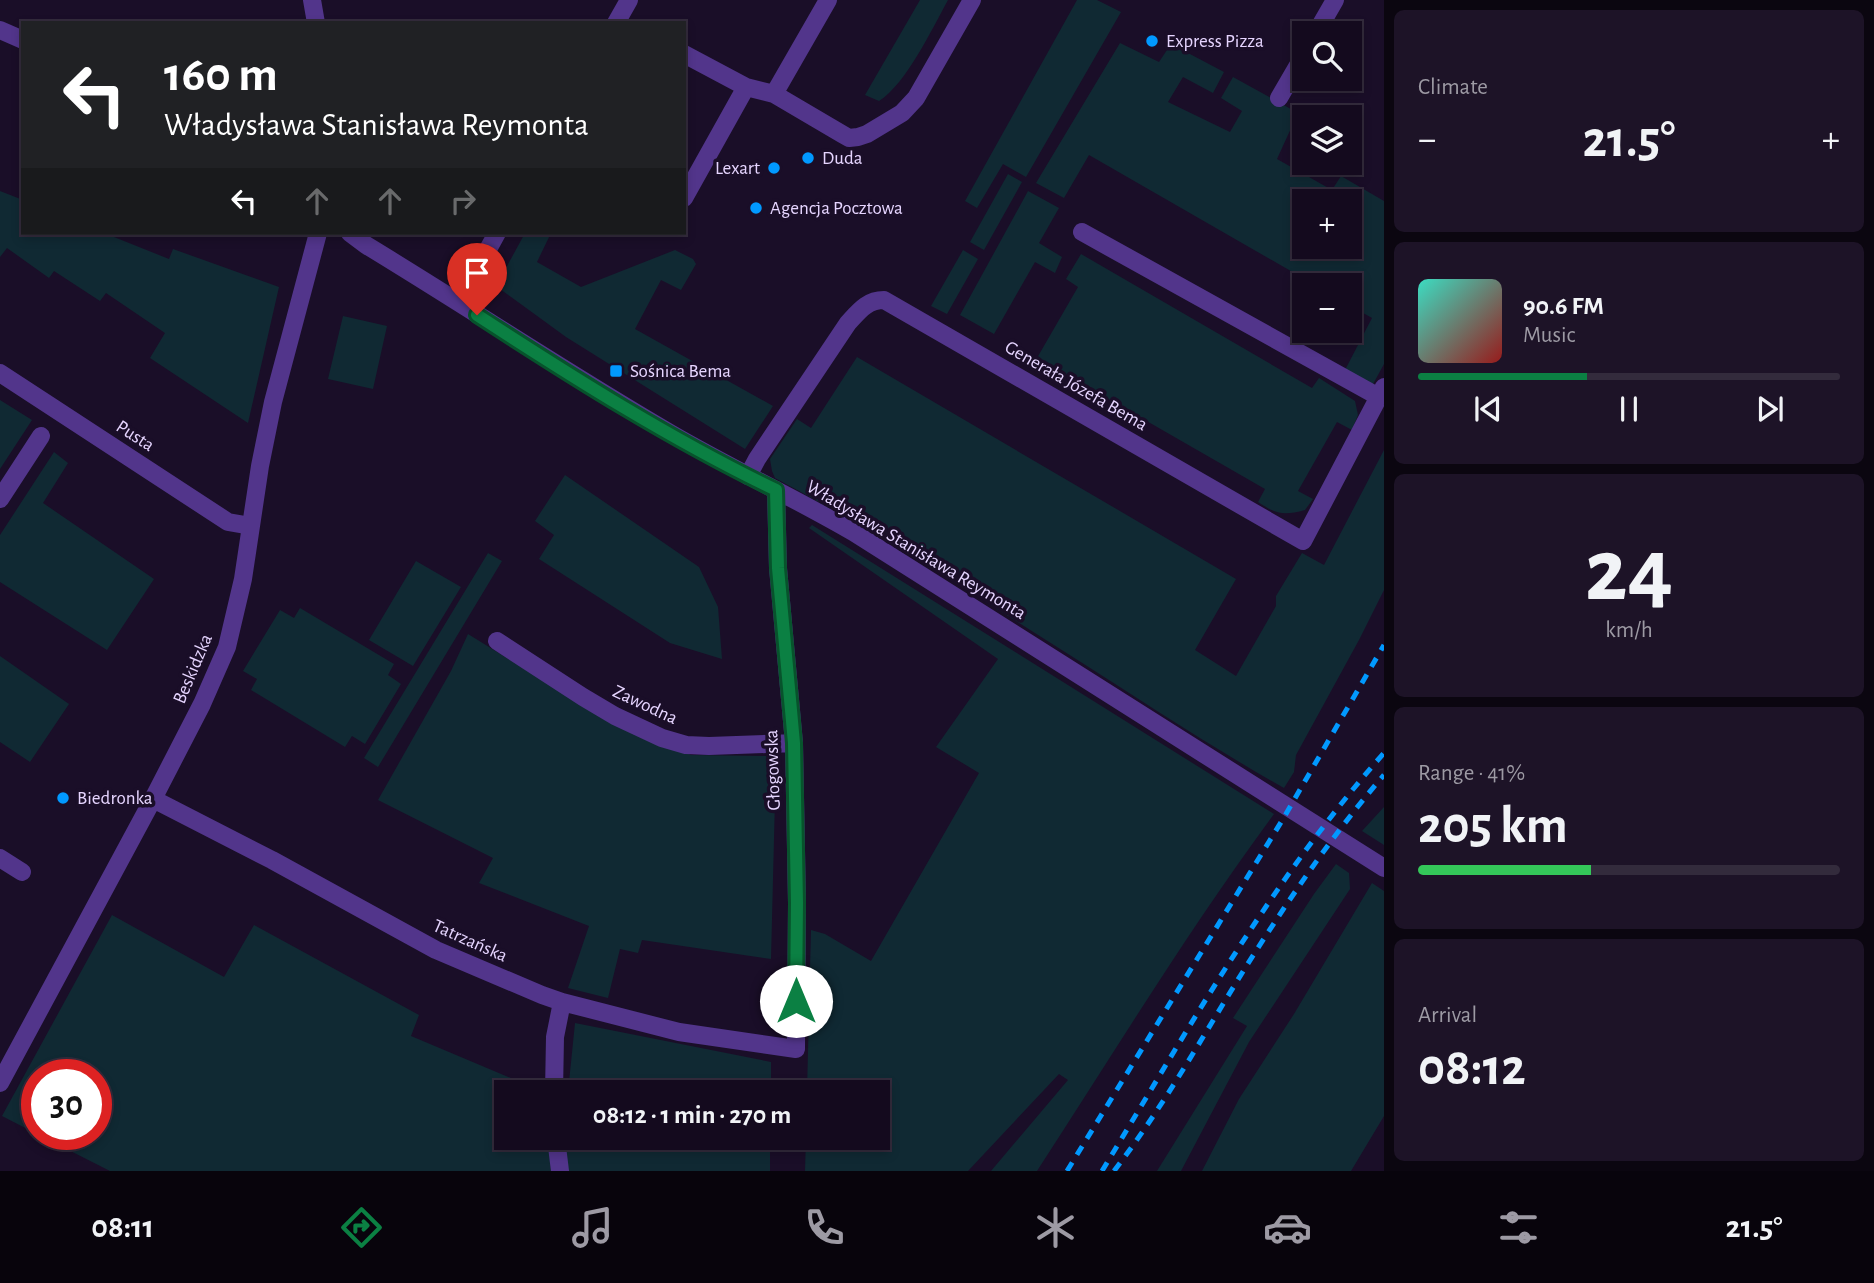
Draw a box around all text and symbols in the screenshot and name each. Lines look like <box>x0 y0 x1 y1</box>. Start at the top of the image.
map controls <box>1292 21 1362 343</box>
button: search <box>1292 21 1362 91</box>
place label: Express Pizza <box>1166 32 1264 51</box>
marker: Express Pizza <box>1144 33 1160 49</box>
icon: left <box>49 49 140 140</box>
text: 160 m <box>164 51 278 100</box>
text: Climate <box>1418 76 1488 99</box>
button: layers <box>1292 105 1362 175</box>
text: Władysława Stanisława Reymonta <box>164 109 589 141</box>
text: 21.5° <box>1583 114 1675 166</box>
text: − <box>1418 121 1436 159</box>
text: + <box>1822 121 1840 159</box>
place label: Duda <box>822 149 863 168</box>
marker: Duda <box>800 150 816 166</box>
place label: Lexart <box>715 159 760 178</box>
marker: Lexart <box>766 160 782 176</box>
icon: left <box>225 182 263 220</box>
icon: ahead <box>298 182 336 220</box>
icon: ahead <box>371 182 409 220</box>
icon: right <box>444 182 482 220</box>
button: + <box>1292 189 1362 259</box>
place label: Agencja Pocztowa <box>770 199 903 218</box>
marker: Agencja Pocztowa <box>748 200 764 216</box>
pin <box>447 243 507 315</box>
icon: arrive <box>458 254 496 292</box>
button: − <box>1292 273 1362 343</box>
text: 90.6 FM <box>1523 293 1604 319</box>
text: Music <box>1523 324 1575 347</box>
street label: Generała Józefa Bema <box>1002 338 1151 435</box>
place label: Sośnica Bema <box>630 362 731 381</box>
marker: Sośnica Bema <box>608 363 624 379</box>
icon: previous <box>1469 390 1507 428</box>
icon: pause <box>1610 390 1648 428</box>
icon: next <box>1751 390 1789 428</box>
street label: Pusta <box>113 417 158 455</box>
street label: Władysława Stanisława Reymonta <box>803 477 1029 623</box>
text: 24 <box>1585 526 1673 617</box>
text: km/h <box>1605 619 1653 642</box>
street label: Beskidzka <box>170 631 216 707</box>
street label: Zawodna <box>610 682 680 728</box>
street label: Głogowska <box>762 729 784 811</box>
text: Range · 41% <box>1418 762 1525 785</box>
place label: Biedronka <box>77 789 153 808</box>
marker: Biedronka <box>55 790 71 806</box>
text: 205 km <box>1418 800 1568 852</box>
street label: Tatrzańska <box>430 916 510 966</box>
position arrow <box>759 964 833 1038</box>
text: Arrival <box>1418 1004 1477 1027</box>
text: 08:12 <box>1418 1042 1526 1094</box>
speed limit sign: 30 <box>21 1059 112 1150</box>
text: 08:12 · 1 min · 270 m <box>593 1102 791 1128</box>
icon: directions <box>337 1203 386 1252</box>
icon: music <box>568 1203 617 1252</box>
icon: phone <box>800 1203 849 1252</box>
icon: climate <box>1031 1203 1080 1252</box>
icon: car <box>1263 1203 1312 1252</box>
icon: filters <box>1494 1203 1543 1252</box>
text: 08:11 <box>91 1211 154 1243</box>
text: 21.5° <box>1726 1211 1783 1243</box>

